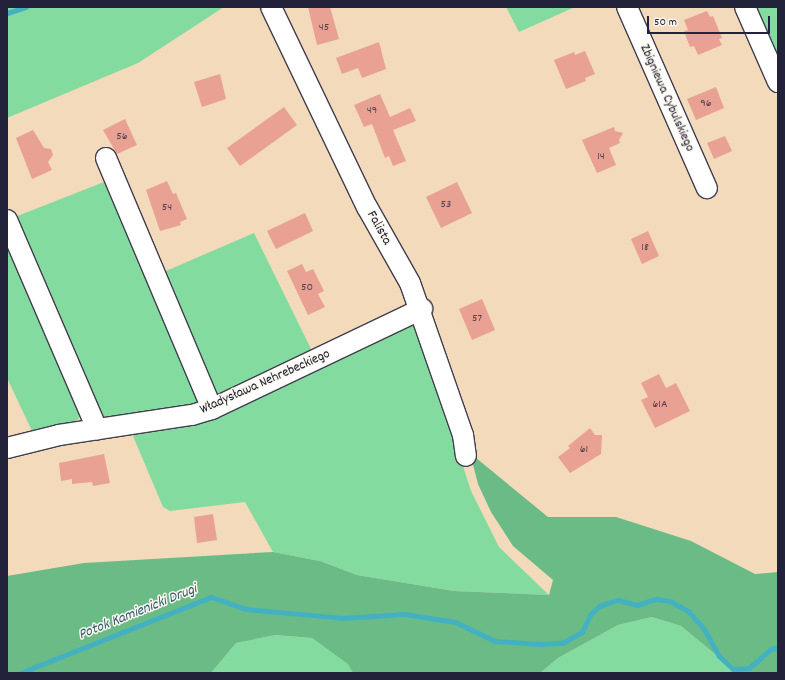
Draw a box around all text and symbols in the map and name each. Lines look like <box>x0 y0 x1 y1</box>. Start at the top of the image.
scale bar <box>649 8 772 34</box>
text: 50 m <box>654 14 677 31</box>
house number: 45 <box>319 21 329 35</box>
street label: Zbigniewa Cybulskiego <box>636 42 698 154</box>
house number: 96 <box>700 97 712 111</box>
house number: 49 <box>367 104 377 118</box>
house number: 56 <box>116 130 128 144</box>
house number: 14 <box>597 150 605 164</box>
house number: 53 <box>441 198 451 212</box>
house number: 54 <box>162 201 172 215</box>
street label: Falista <box>363 208 395 248</box>
house number: 18 <box>641 241 649 255</box>
house number: 50 <box>301 281 313 295</box>
house number: 57 <box>472 312 482 326</box>
street label: Władysława Nehrebeckiego <box>197 346 333 418</box>
house number: 61A <box>652 398 668 412</box>
house number: 61 <box>580 443 588 457</box>
water label: Potok Kamienicki Drugi <box>76 581 200 645</box>

